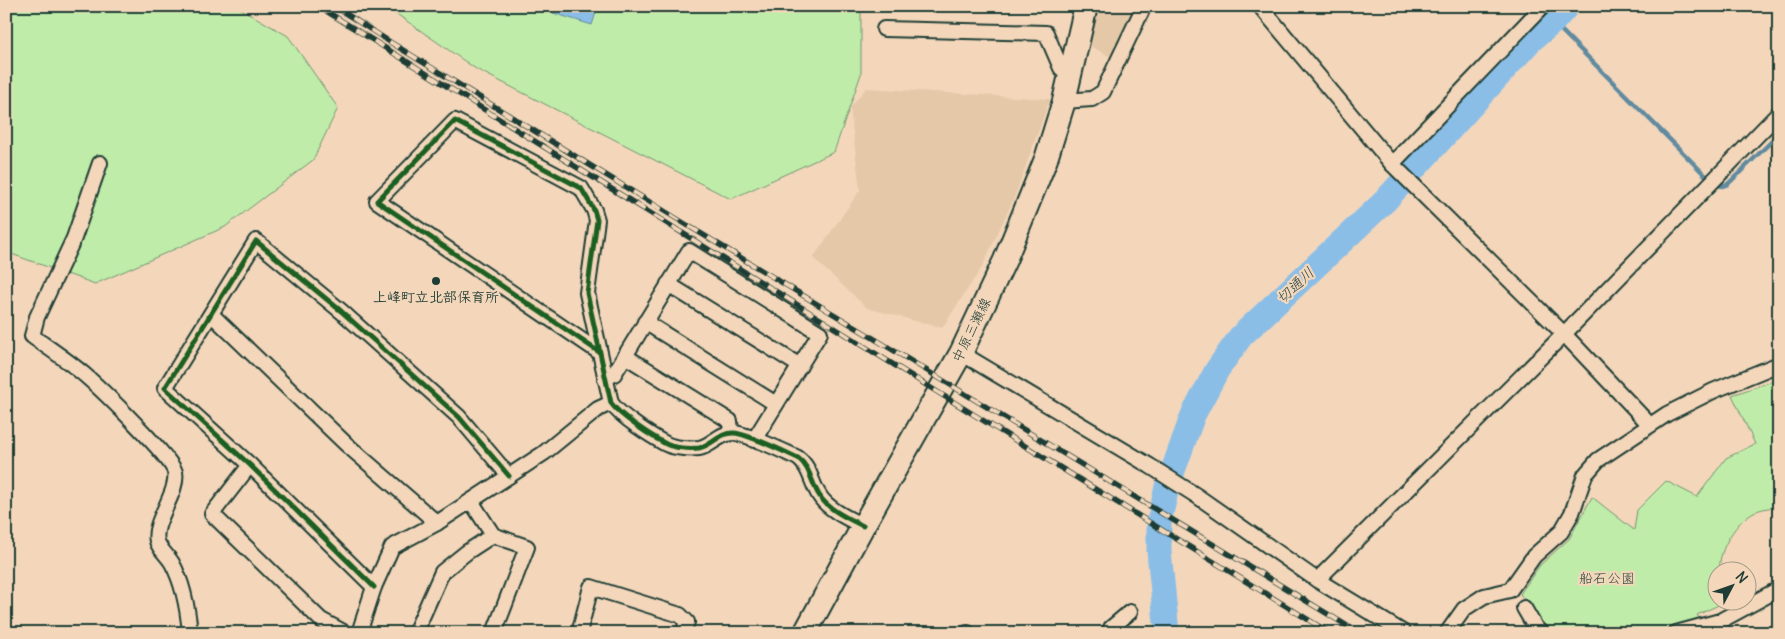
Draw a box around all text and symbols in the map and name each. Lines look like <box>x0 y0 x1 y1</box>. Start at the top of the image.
water label: 切通川 <box>1272 263 1318 307</box>
marker: 上峰町立北部保育所 <box>430 275 442 287</box>
place label: 上峰町立北部保育所 <box>373 288 499 306</box>
street label: 中原三瀬線 <box>948 295 994 365</box>
north arrow <box>1708 562 1758 612</box>
text: N <box>1732 568 1752 587</box>
park label: 船石公園 <box>1579 569 1635 587</box>

